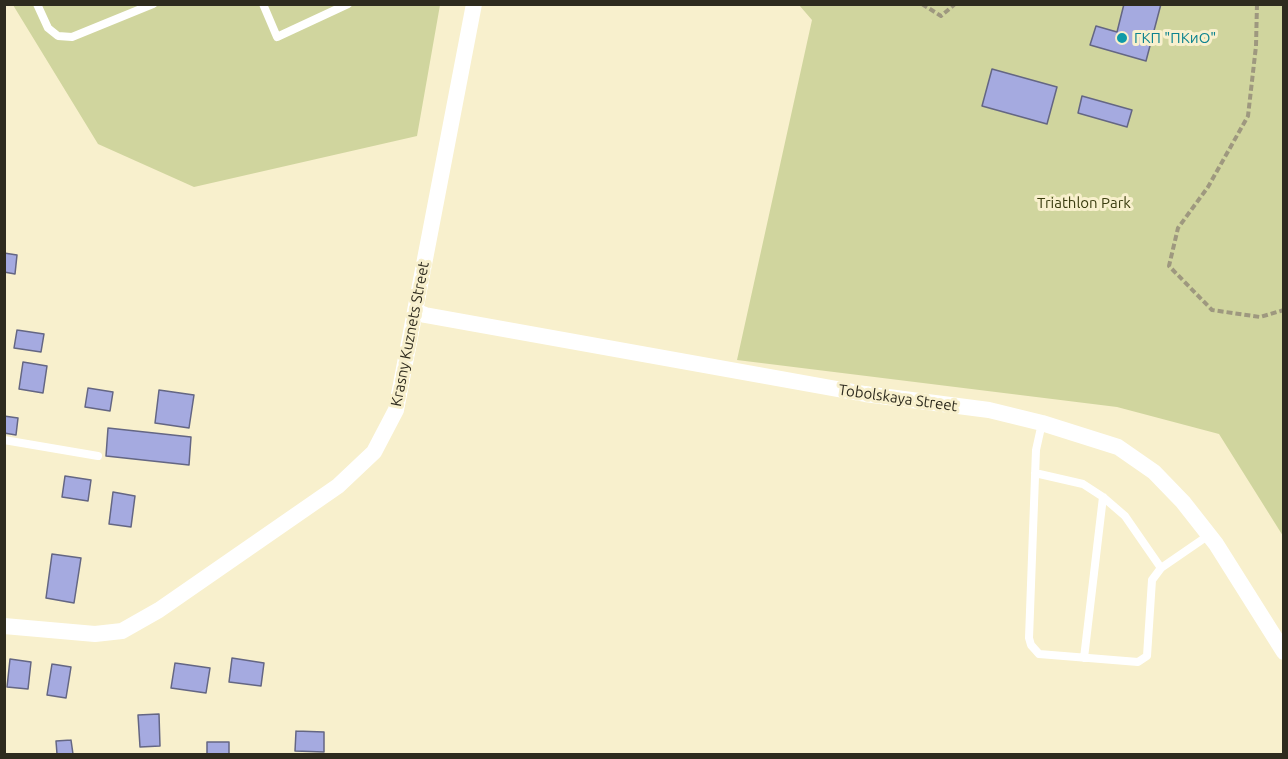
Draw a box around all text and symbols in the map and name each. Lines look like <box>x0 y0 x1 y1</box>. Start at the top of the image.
place label: ГКП "ПКиО" <box>1134 29 1216 47</box>
marker: ГКП "ПКиО" <box>1115 31 1129 45</box>
park label: Triathlon Park <box>1037 194 1131 212</box>
street label: Krasny Kuznets Street <box>387 260 433 408</box>
street label: Tobolskaya Street <box>837 381 959 415</box>

